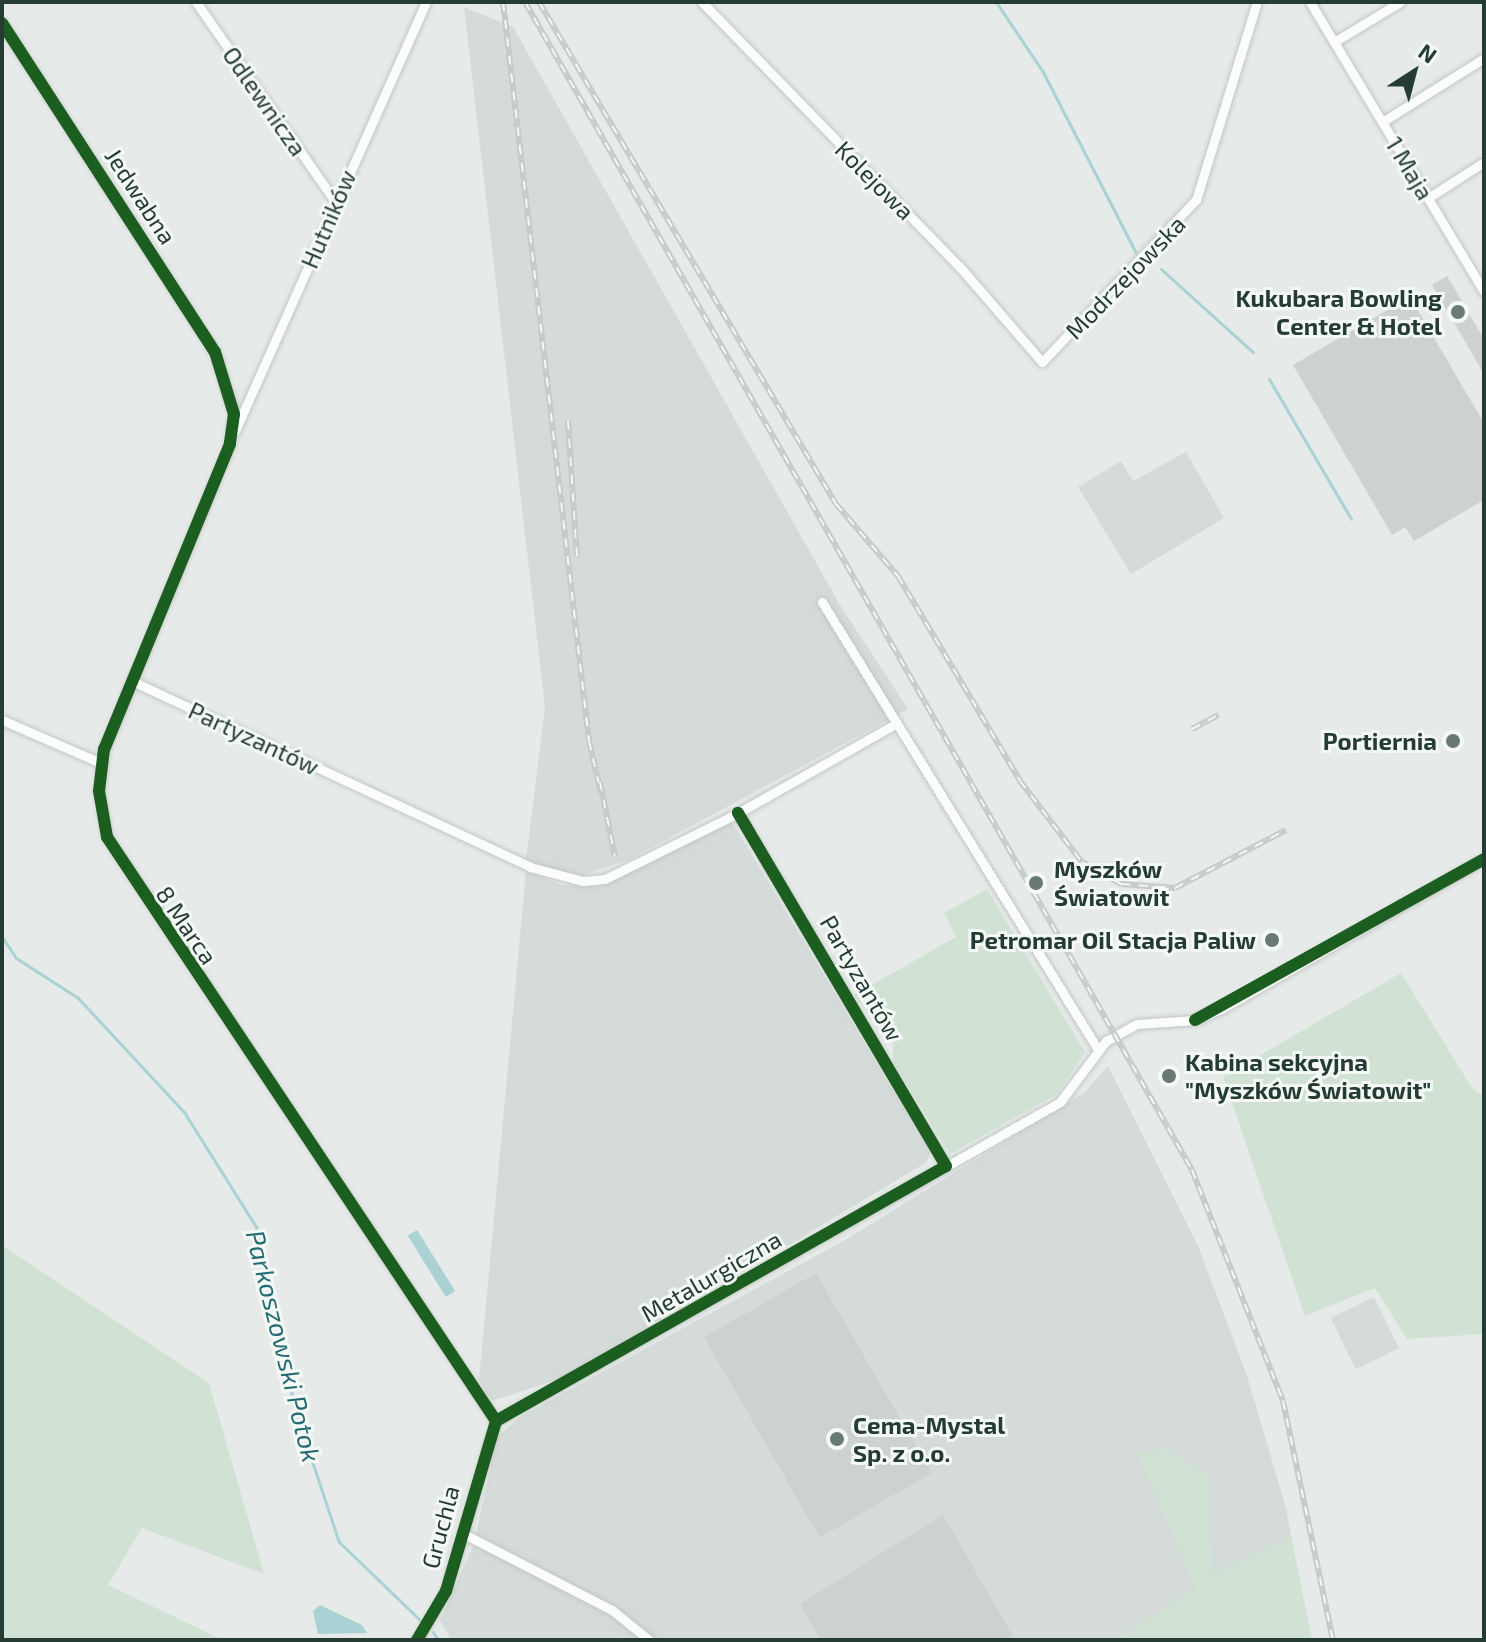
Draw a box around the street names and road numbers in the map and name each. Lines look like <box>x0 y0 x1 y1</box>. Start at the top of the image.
street label: Odlewnicza <box>217 41 313 161</box>
street label: 1 Maja <box>1380 131 1440 205</box>
street label: Kolejowa <box>829 134 921 226</box>
street label: Jedwabna <box>99 143 183 249</box>
street label: Hutników <box>294 166 362 272</box>
street label: Modrzejowska <box>1059 209 1191 345</box>
street label: Partyzantów <box>184 695 324 781</box>
street label: 8 Marca <box>150 880 224 970</box>
street label: Partyzantów <box>814 910 910 1046</box>
street label: Metalurgiczna <box>636 1224 786 1328</box>
street label: Gruchla <box>415 1483 465 1571</box>

